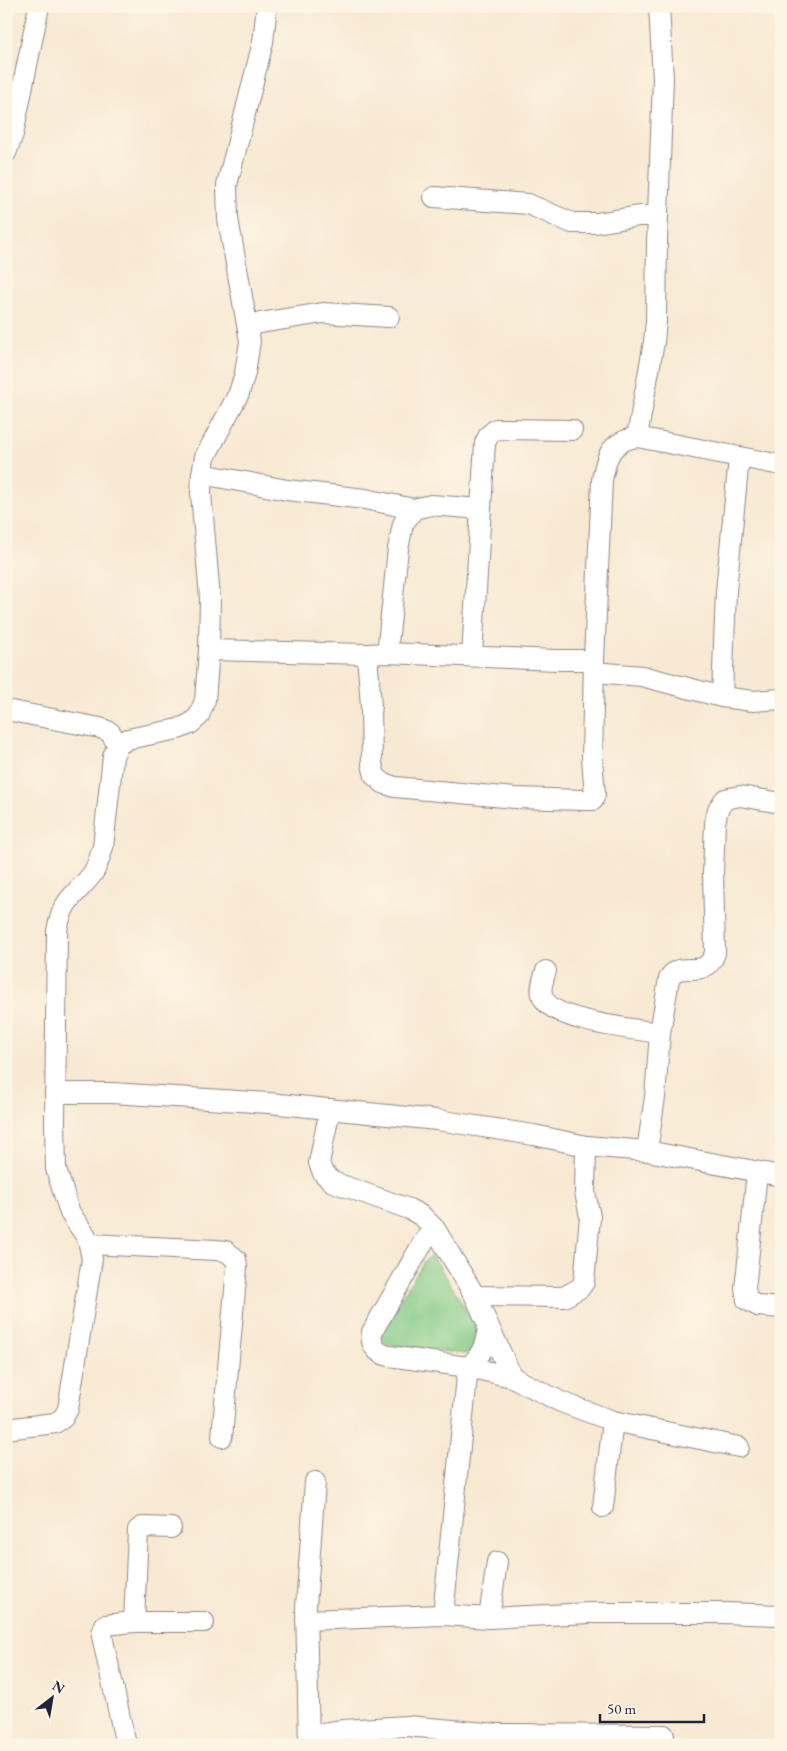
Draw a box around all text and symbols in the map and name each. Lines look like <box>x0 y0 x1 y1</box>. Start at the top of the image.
north arrow <box>28 1674 78 1724</box>
text: N <box>49 1676 69 1698</box>
scale bar <box>600 1691 703 1723</box>
text: 50 m <box>607 1699 636 1718</box>

